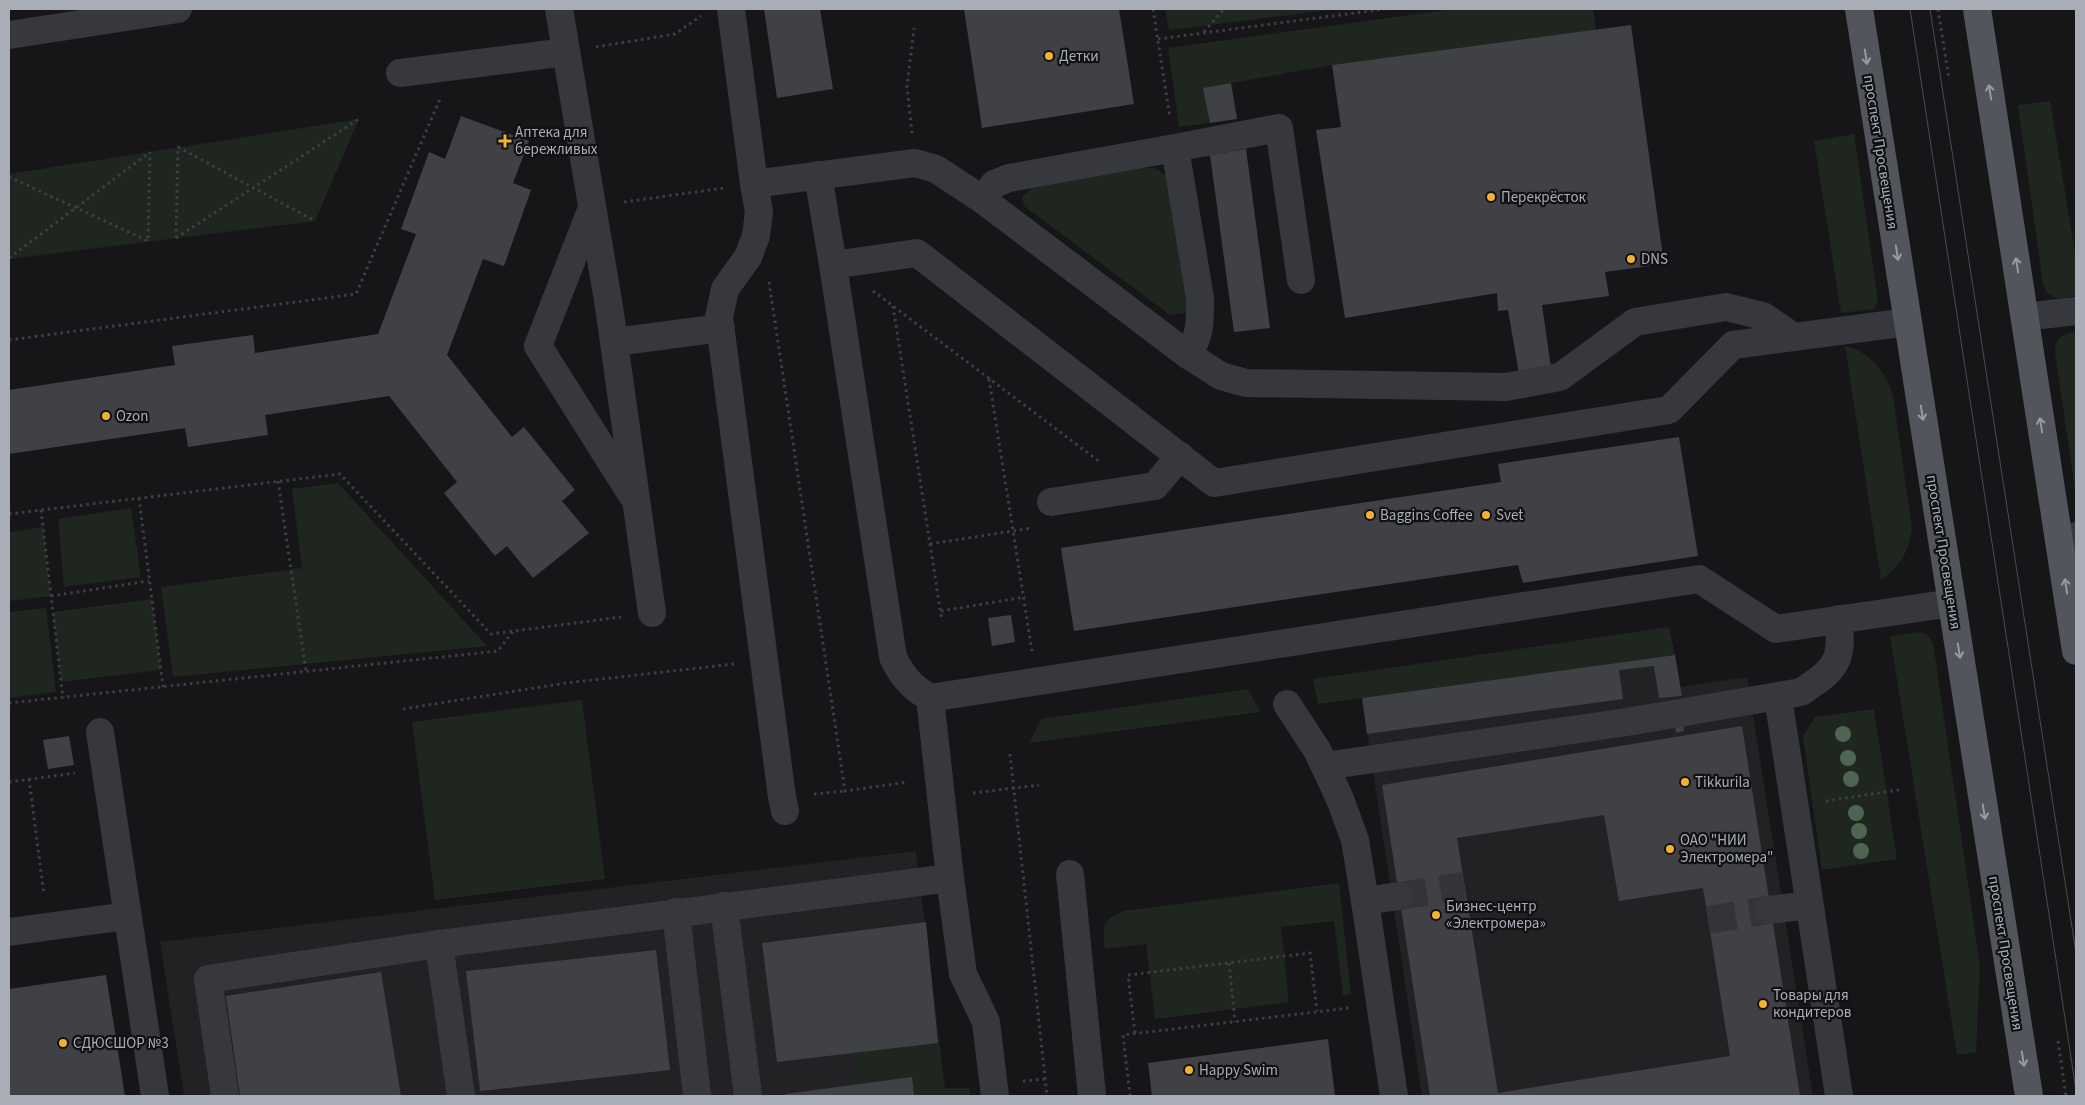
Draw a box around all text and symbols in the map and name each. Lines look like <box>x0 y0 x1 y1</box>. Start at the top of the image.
place label: Детки <box>1059 46 1099 67</box>
one-way arrow <box>1861 49 1871 65</box>
marker: Детки <box>1043 50 1055 62</box>
street label: проспект Просвещения <box>1858 73 1903 231</box>
one-way arrow <box>1984 84 1994 100</box>
place label: Аптека для бережливых <box>515 122 598 160</box>
marker: Аптека для бережливых <box>499 135 511 147</box>
place label: Перекрёсток <box>1501 187 1587 208</box>
marker: Перекрёсток <box>1485 191 1497 203</box>
one-way arrow <box>1893 245 1903 261</box>
place label: DNS <box>1641 249 1668 270</box>
marker: DNS <box>1625 253 1637 265</box>
one-way arrow <box>2011 257 2021 273</box>
one-way arrow <box>1918 405 1928 421</box>
place label: Ozon <box>116 406 148 427</box>
marker: Ozon <box>100 410 112 422</box>
one-way arrow <box>2036 418 2046 434</box>
street label: проспект Просвещения <box>1921 473 1966 631</box>
place label: Baggins Coffee <box>1380 505 1473 526</box>
place label: Svet <box>1496 505 1523 526</box>
marker: Baggins Coffee <box>1364 509 1376 521</box>
marker: Svet <box>1480 509 1492 521</box>
one-way arrow <box>2061 578 2071 594</box>
one-way arrow <box>1955 643 1965 659</box>
place label: Tikkurila <box>1695 772 1750 793</box>
marker: Tikkurila <box>1679 776 1691 788</box>
one-way arrow <box>1980 803 1990 819</box>
place label: ОАО "НИИ Электромера" <box>1680 830 1773 868</box>
marker: ОАО "НИИ Электромера" <box>1664 843 1676 855</box>
street label: проспект Просвещения <box>1983 874 2028 1032</box>
place label: Бизнес-центр «Электромера» <box>1446 896 1546 934</box>
marker: Бизнес-центр «Электромера» <box>1430 909 1442 921</box>
place label: Товары для кондитеров <box>1773 985 1852 1023</box>
marker: Товары для кондитеров <box>1757 998 1769 1010</box>
place label: СДЮСШОР №3 <box>73 1033 169 1054</box>
marker: СДЮСШОР №3 <box>57 1037 69 1049</box>
one-way arrow <box>2018 1050 2028 1066</box>
place label: Happy Swim <box>1199 1060 1278 1081</box>
marker: Happy Swim <box>1183 1064 1195 1076</box>

